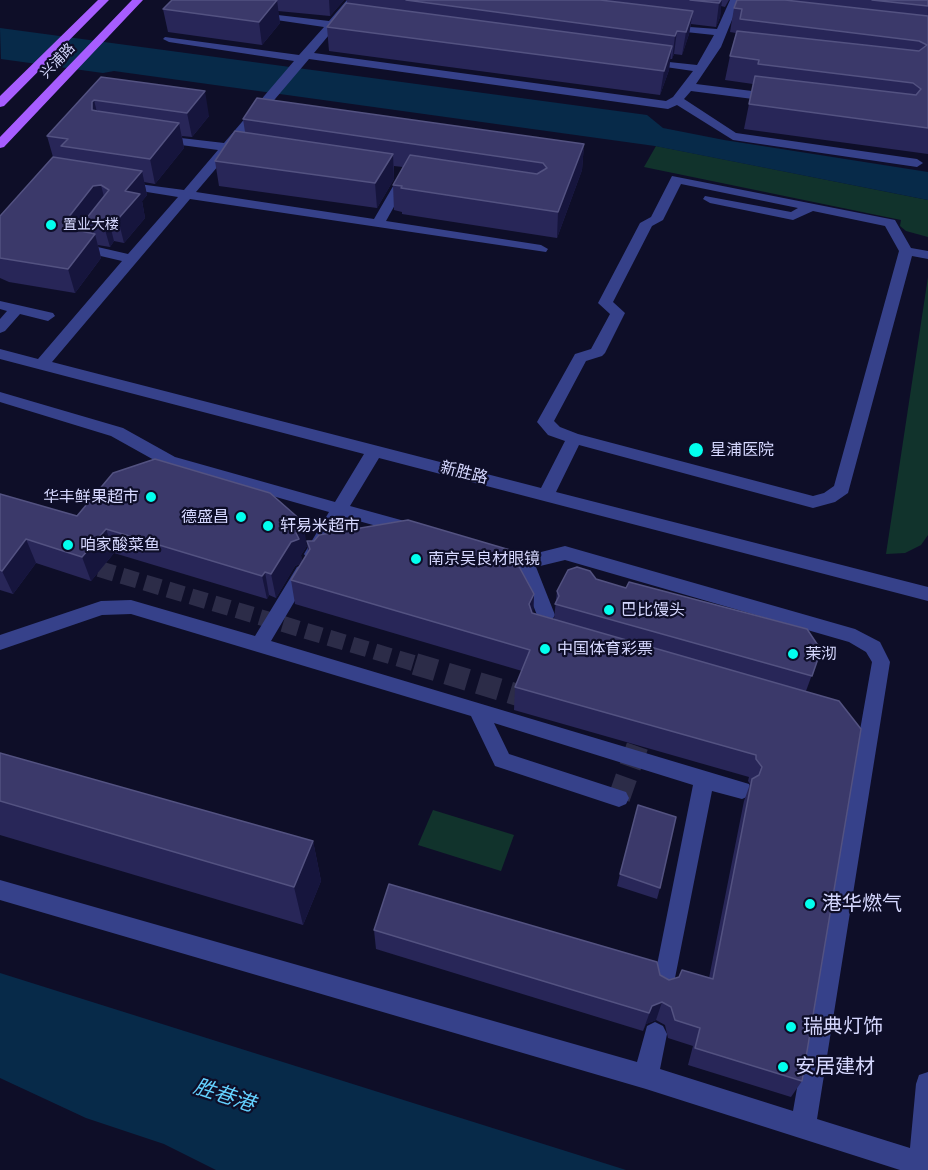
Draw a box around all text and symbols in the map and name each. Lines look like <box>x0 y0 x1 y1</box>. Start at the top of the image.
street label: 兴浦路 <box>37 40 79 82</box>
place label: 置业大楼 <box>63 217 119 233</box>
marker: 置业大楼 <box>44 218 58 232</box>
place label: 星浦医院 <box>710 440 774 460</box>
marker: 星浦医院 <box>687 441 705 459</box>
street label: 新胜路 <box>438 458 490 488</box>
place label: 华丰鲜果超市 <box>43 487 139 507</box>
marker: 华丰鲜果超市 <box>144 490 158 504</box>
place label: 德盛昌 <box>181 507 229 527</box>
marker: 德盛昌 <box>234 510 248 524</box>
place label: 轩易米超市 <box>280 516 360 536</box>
marker: 轩易米超市 <box>261 519 275 533</box>
place label: 咱家酸菜鱼 <box>80 535 160 555</box>
marker: 咱家酸菜鱼 <box>61 538 75 552</box>
place label: 南京吴良材眼镜 <box>428 549 540 569</box>
marker: 南京吴良材眼镜 <box>409 552 423 566</box>
place label: 巴比馒头 <box>621 600 685 620</box>
marker: 巴比馒头 <box>602 603 616 617</box>
place label: 中国体育彩票 <box>557 639 653 659</box>
marker: 中国体育彩票 <box>538 642 552 656</box>
place label: 茉沏 <box>805 644 837 664</box>
marker: 茉沏 <box>786 647 800 661</box>
place label: 港华燃气 <box>822 892 902 916</box>
marker: 港华燃气 <box>803 897 817 911</box>
place label: 瑞典灯饰 <box>803 1015 883 1039</box>
marker: 瑞典灯饰 <box>784 1020 798 1034</box>
place label: 安居建材 <box>795 1055 875 1079</box>
marker: 安居建材 <box>776 1060 790 1074</box>
water label: 胜巷港 <box>190 1074 258 1118</box>

